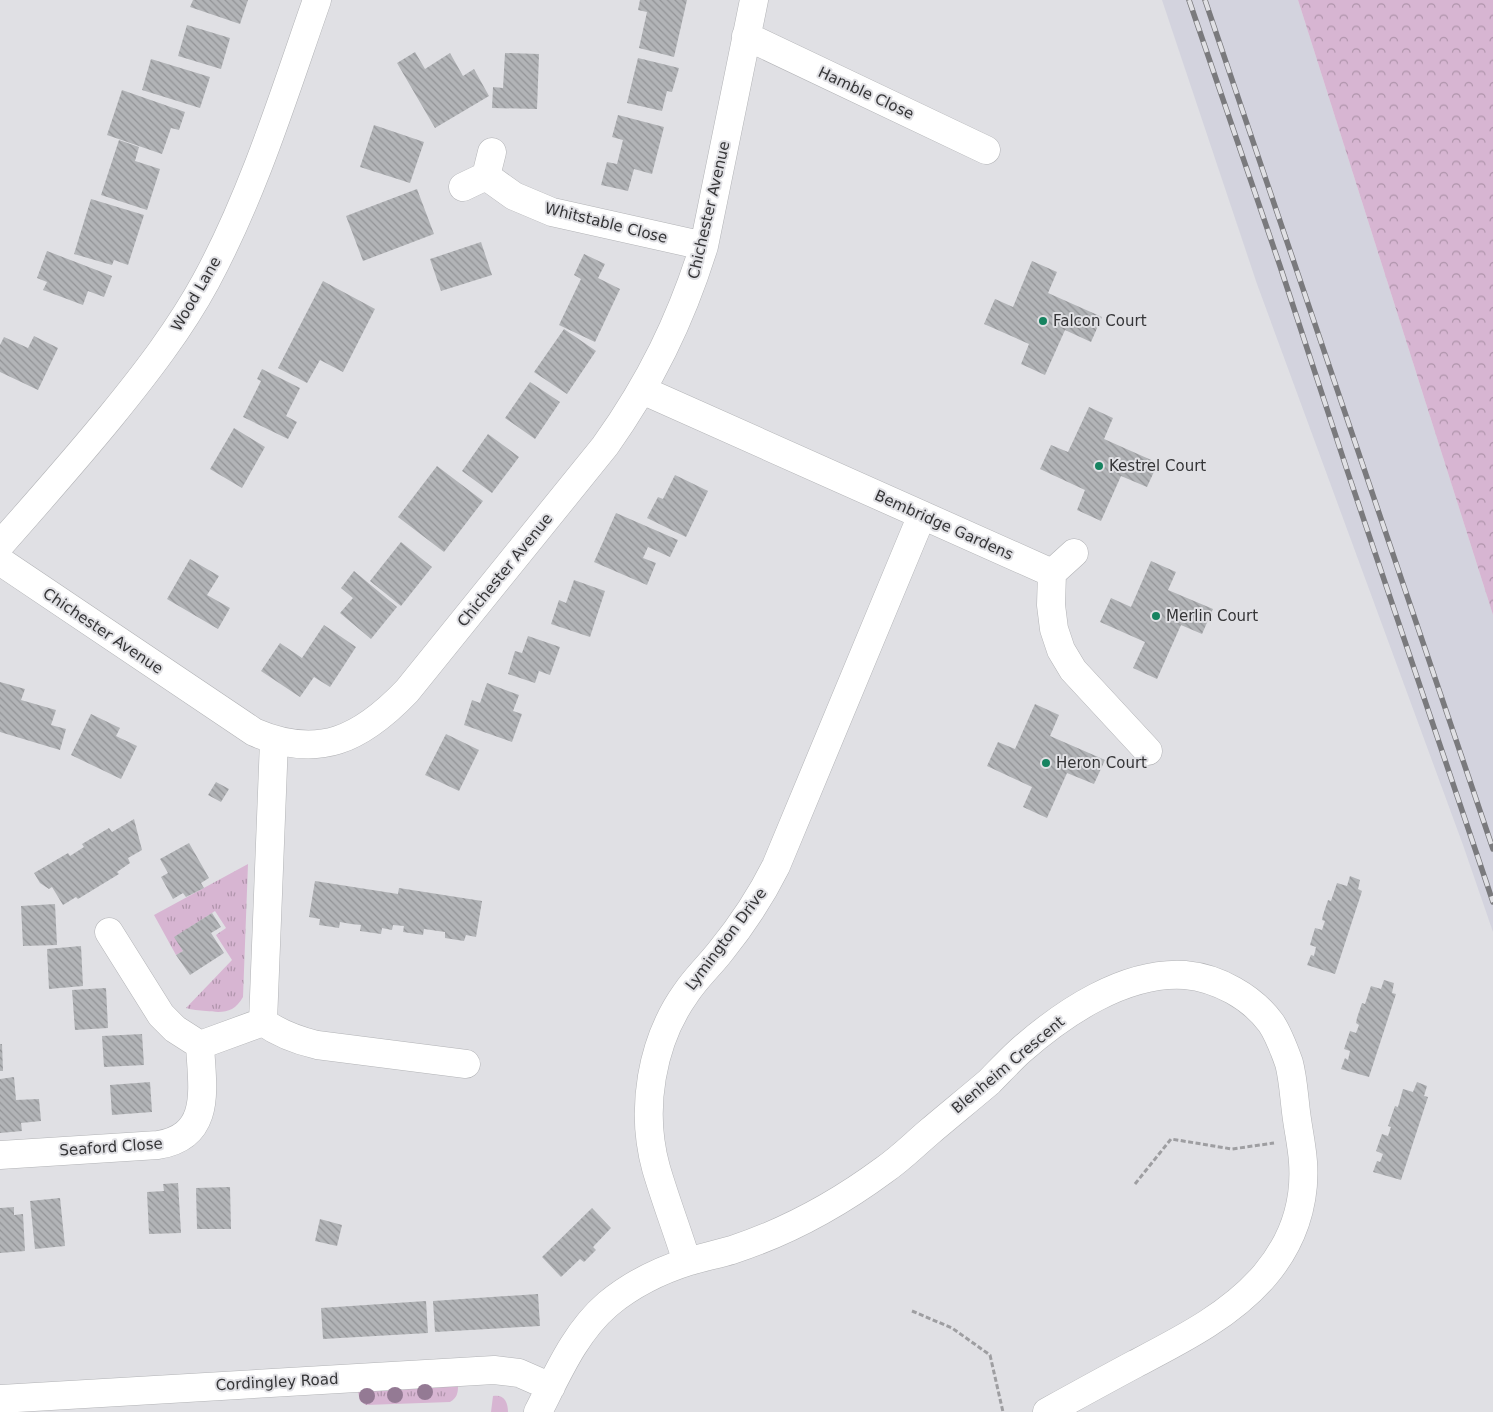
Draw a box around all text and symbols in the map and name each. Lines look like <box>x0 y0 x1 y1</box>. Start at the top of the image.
street label: Hamble Close <box>815 63 917 123</box>
street label: Chichester Avenue <box>684 139 734 281</box>
street label: Whitstable Close <box>543 199 669 247</box>
street label: Wood Lane <box>167 254 225 334</box>
place label: Falcon Court <box>1053 312 1147 330</box>
marker: Falcon Court <box>1037 315 1049 327</box>
place label: Kestrel Court <box>1109 457 1206 475</box>
marker: Kestrel Court <box>1093 460 1105 472</box>
street label: Bembridge Gardens <box>872 486 1016 564</box>
street label: Chichester Avenue <box>454 510 556 630</box>
street label: Chichester Avenue <box>40 584 166 678</box>
place label: Merlin Court <box>1166 607 1258 625</box>
marker: Merlin Court <box>1150 610 1162 622</box>
place label: Heron Court <box>1056 754 1147 772</box>
marker: Heron Court <box>1040 757 1052 769</box>
street label: Lymington Drive <box>682 884 770 994</box>
street label: Blenheim Crescent <box>948 1012 1068 1117</box>
street label: Seaford Close <box>59 1134 163 1160</box>
street label: Cordingley Road <box>215 1370 339 1394</box>

